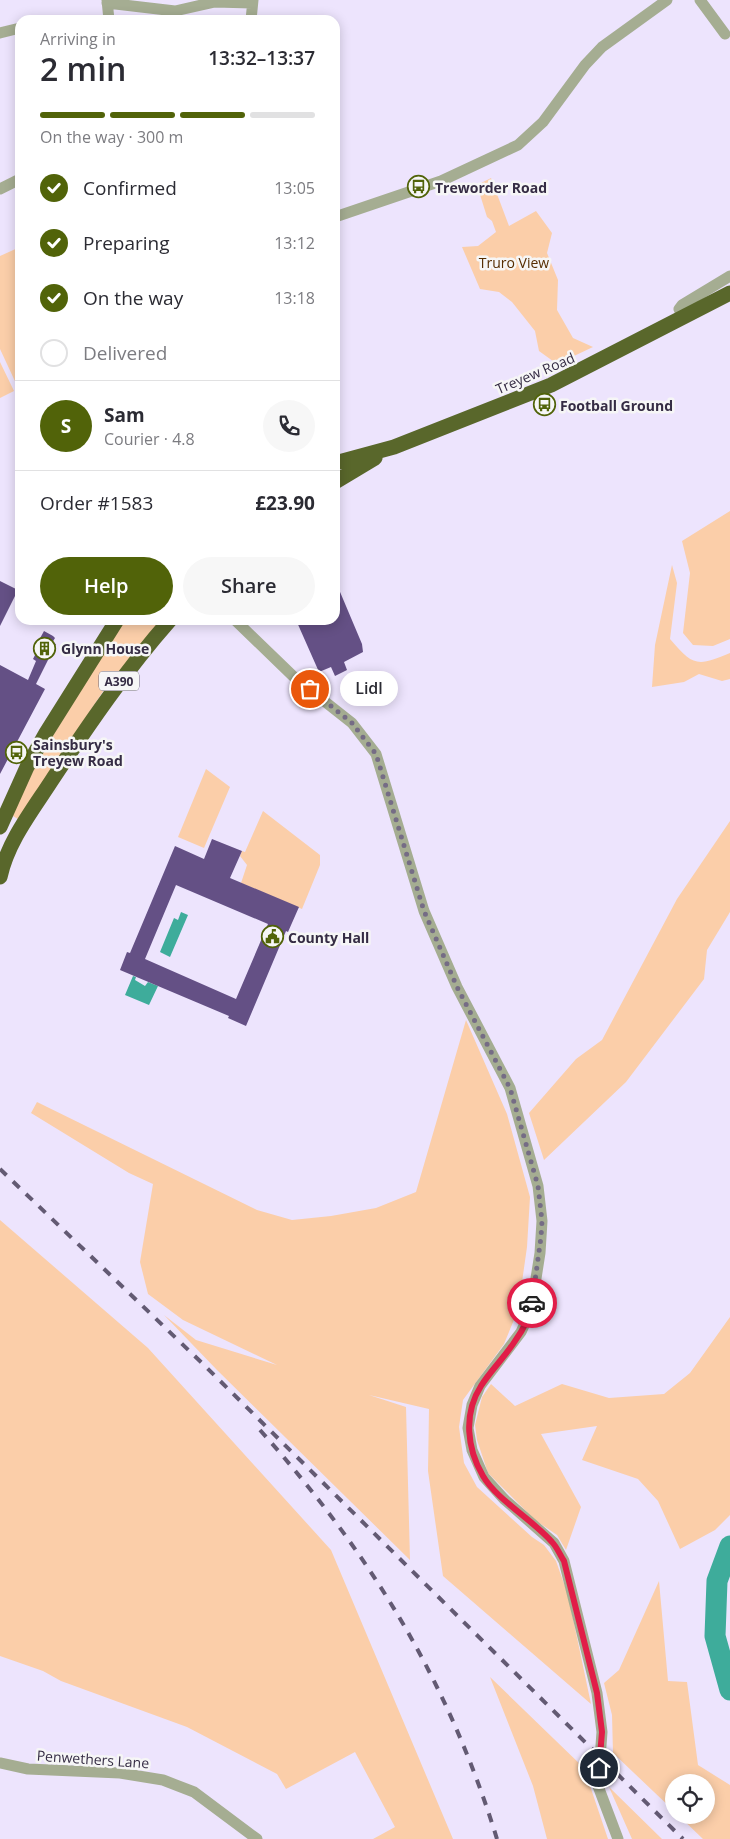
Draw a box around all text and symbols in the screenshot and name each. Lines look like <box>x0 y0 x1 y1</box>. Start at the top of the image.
text: Arriving in <box>40 28 116 50</box>
text: 13:32–13:37 <box>208 45 315 71</box>
text: 2 min <box>40 47 126 90</box>
text: On the way · 300 m <box>40 126 183 148</box>
icon: check <box>40 174 68 202</box>
text: Confirmed <box>83 175 177 201</box>
bus stop icon: Treworder Road <box>407 175 431 199</box>
text: 13:05 <box>274 177 315 199</box>
place label: Treworder Road <box>435 178 547 197</box>
icon: check <box>40 229 68 257</box>
text: Preparing <box>83 230 170 256</box>
text: 13:12 <box>274 232 315 254</box>
park label: Truro View <box>479 253 549 272</box>
icon: check <box>40 284 68 312</box>
text: On the way <box>83 285 183 311</box>
text: 13:18 <box>274 287 315 309</box>
text: Delivered <box>83 340 167 366</box>
street label: Treyew Road <box>493 348 577 398</box>
bus stop icon: Football Ground <box>532 393 556 417</box>
place label: Football Ground <box>560 396 673 415</box>
button: phone <box>263 400 315 452</box>
text: Sam <box>104 402 145 428</box>
text: S <box>61 413 71 439</box>
text: Courier · 4.8 <box>104 428 195 450</box>
text: Order #1583 <box>40 490 153 516</box>
text: £23.90 <box>255 490 315 516</box>
button: Help <box>40 557 173 615</box>
button: Share <box>183 557 315 615</box>
building icon: Glynn House <box>33 636 57 660</box>
place label: Glynn House <box>61 639 149 658</box>
pin <box>289 668 331 710</box>
road number: A390 <box>99 671 139 690</box>
callout: Lidl <box>340 672 398 706</box>
icon: bag <box>296 675 324 703</box>
text: Lidl <box>355 677 383 699</box>
place label: Sainsbury's Treyew Road <box>33 735 123 770</box>
bus stop icon: Sainsbury's Treyew Road <box>5 740 29 764</box>
public building icon: County Hall <box>260 925 284 949</box>
place label: County Hall <box>288 928 369 947</box>
courier <box>507 1278 557 1328</box>
icon: car <box>518 1289 546 1317</box>
street label: Penwethers Lane <box>36 1746 150 1772</box>
pin <box>578 1747 620 1789</box>
icon: home <box>585 1754 613 1782</box>
map controls <box>665 1774 715 1824</box>
button: locate <box>665 1774 715 1824</box>

